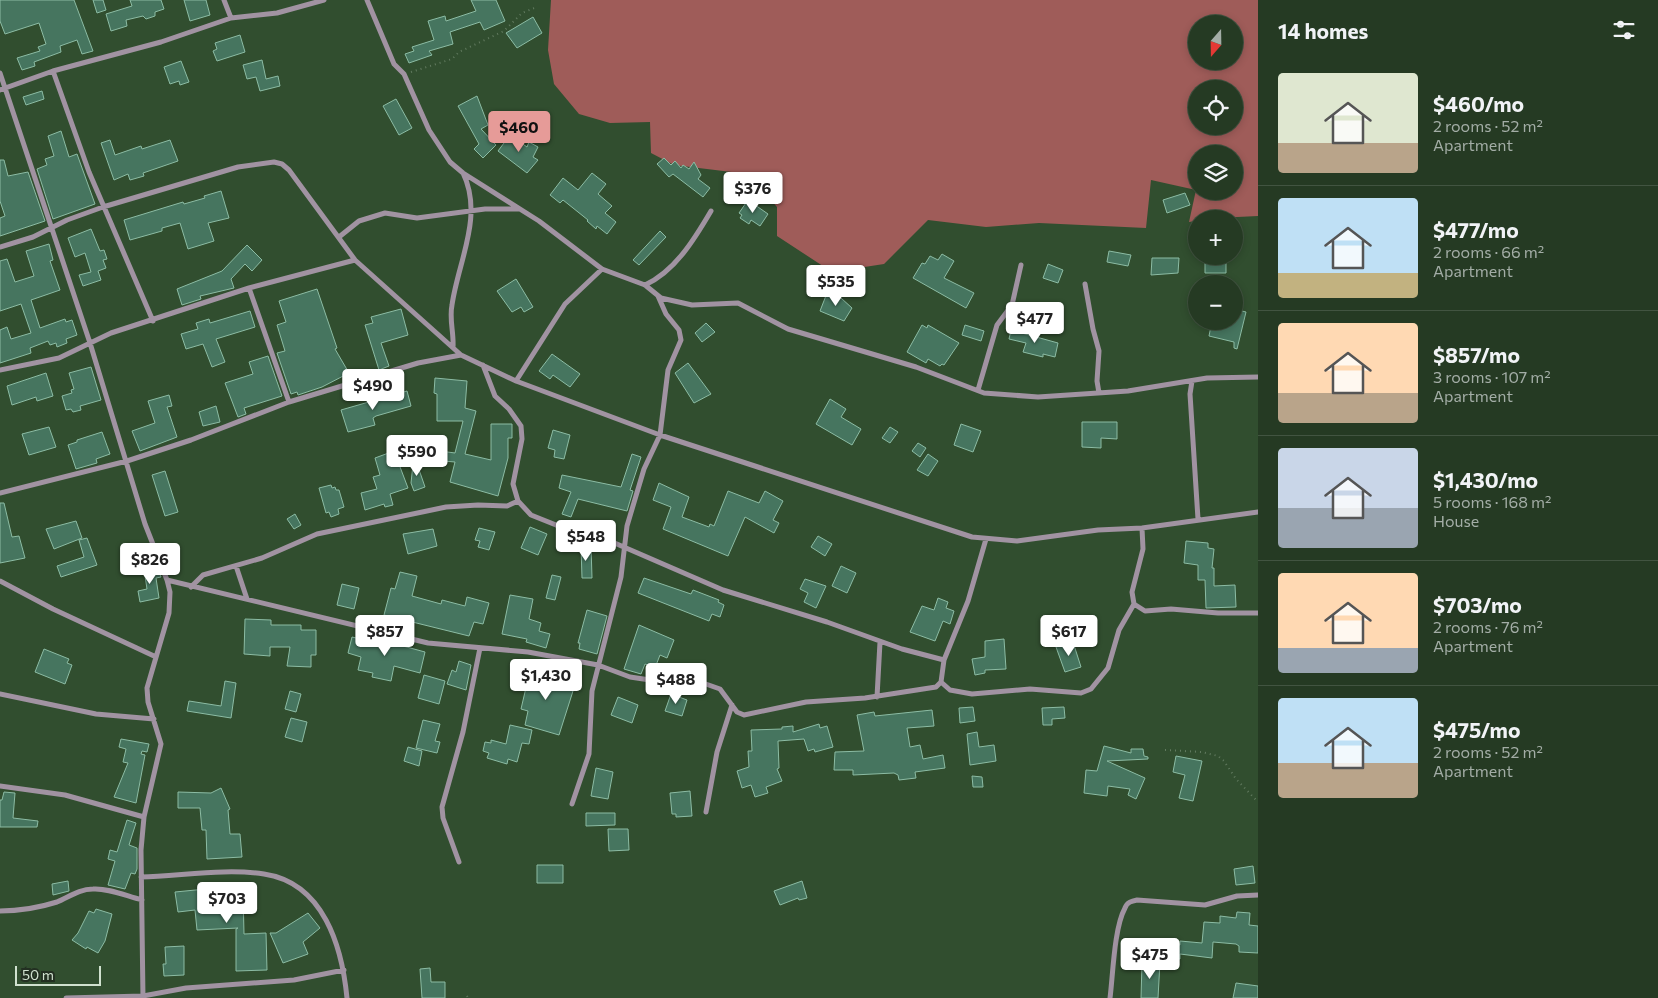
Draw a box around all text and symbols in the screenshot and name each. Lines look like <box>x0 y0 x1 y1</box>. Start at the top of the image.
north arrow <box>1188 15 1242 70</box>
map controls <box>1188 15 1243 330</box>
icon: filters <box>1610 16 1638 44</box>
text: 14 homes <box>1278 18 1368 43</box>
button: locate <box>1188 80 1243 135</box>
text: $460/mo <box>1433 91 1524 116</box>
icon: home <box>1318 93 1378 153</box>
pin: $460 <box>489 110 549 153</box>
text: 2 rooms · 52 m² <box>1433 116 1543 135</box>
text: $460 <box>499 117 539 136</box>
text: Apartment <box>1433 135 1513 154</box>
button: layers <box>1188 145 1243 200</box>
pin: $376 <box>723 172 783 214</box>
text: $376 <box>735 178 771 197</box>
button: + <box>1188 210 1243 265</box>
text: $477/mo <box>1433 217 1519 242</box>
icon: home <box>1318 218 1378 278</box>
text: 2 rooms · 66 m² <box>1433 242 1544 261</box>
text: Apartment <box>1433 261 1513 280</box>
pin: $535 <box>806 264 866 307</box>
text: $535 <box>817 271 855 290</box>
button: − <box>1188 275 1243 330</box>
pin: $477 <box>1005 302 1065 344</box>
text: $477 <box>1017 308 1053 327</box>
text: $857/mo <box>1433 342 1520 367</box>
icon: home <box>1318 343 1378 403</box>
text: 3 rooms · 107 m² <box>1433 367 1551 386</box>
pin: $490 <box>343 368 403 411</box>
text: $490 <box>353 375 393 394</box>
text: Apartment <box>1433 386 1513 405</box>
pin: $590 <box>387 434 447 477</box>
text: $590 <box>397 441 437 460</box>
text: $1,430/mo <box>1433 467 1538 492</box>
icon: home <box>1318 468 1378 528</box>
text: 5 rooms · 168 m² <box>1433 492 1551 511</box>
text: House <box>1433 511 1479 530</box>
pin: $548 <box>556 520 616 562</box>
text: $548 <box>567 526 605 545</box>
pin: $826 <box>120 542 180 585</box>
text: $826 <box>131 549 169 568</box>
text: $703/mo <box>1433 592 1522 617</box>
icon: home <box>1318 593 1378 653</box>
pin: $857 <box>355 614 415 657</box>
pin: $617 <box>1039 614 1099 657</box>
text: 2 rooms · 76 m² <box>1433 617 1543 636</box>
text: $857 <box>366 621 404 640</box>
text: $617 <box>1051 621 1087 640</box>
text: Apartment <box>1433 636 1513 655</box>
pin: $1,430 <box>505 658 587 701</box>
pin: $488 <box>646 662 706 705</box>
text: $1,430 <box>521 665 571 684</box>
text: $488 <box>657 669 695 688</box>
text: $475/mo <box>1433 717 1520 742</box>
icon: home <box>1318 718 1378 778</box>
text: 2 rooms · 52 m² <box>1433 742 1543 761</box>
text: Apartment <box>1433 761 1513 780</box>
pin: $703 <box>197 882 257 924</box>
text: $703 <box>208 888 246 907</box>
pin: $475 <box>1120 938 1180 980</box>
text: $475 <box>1132 944 1168 963</box>
scale bar <box>15 963 101 986</box>
text: 50 m <box>22 966 54 983</box>

